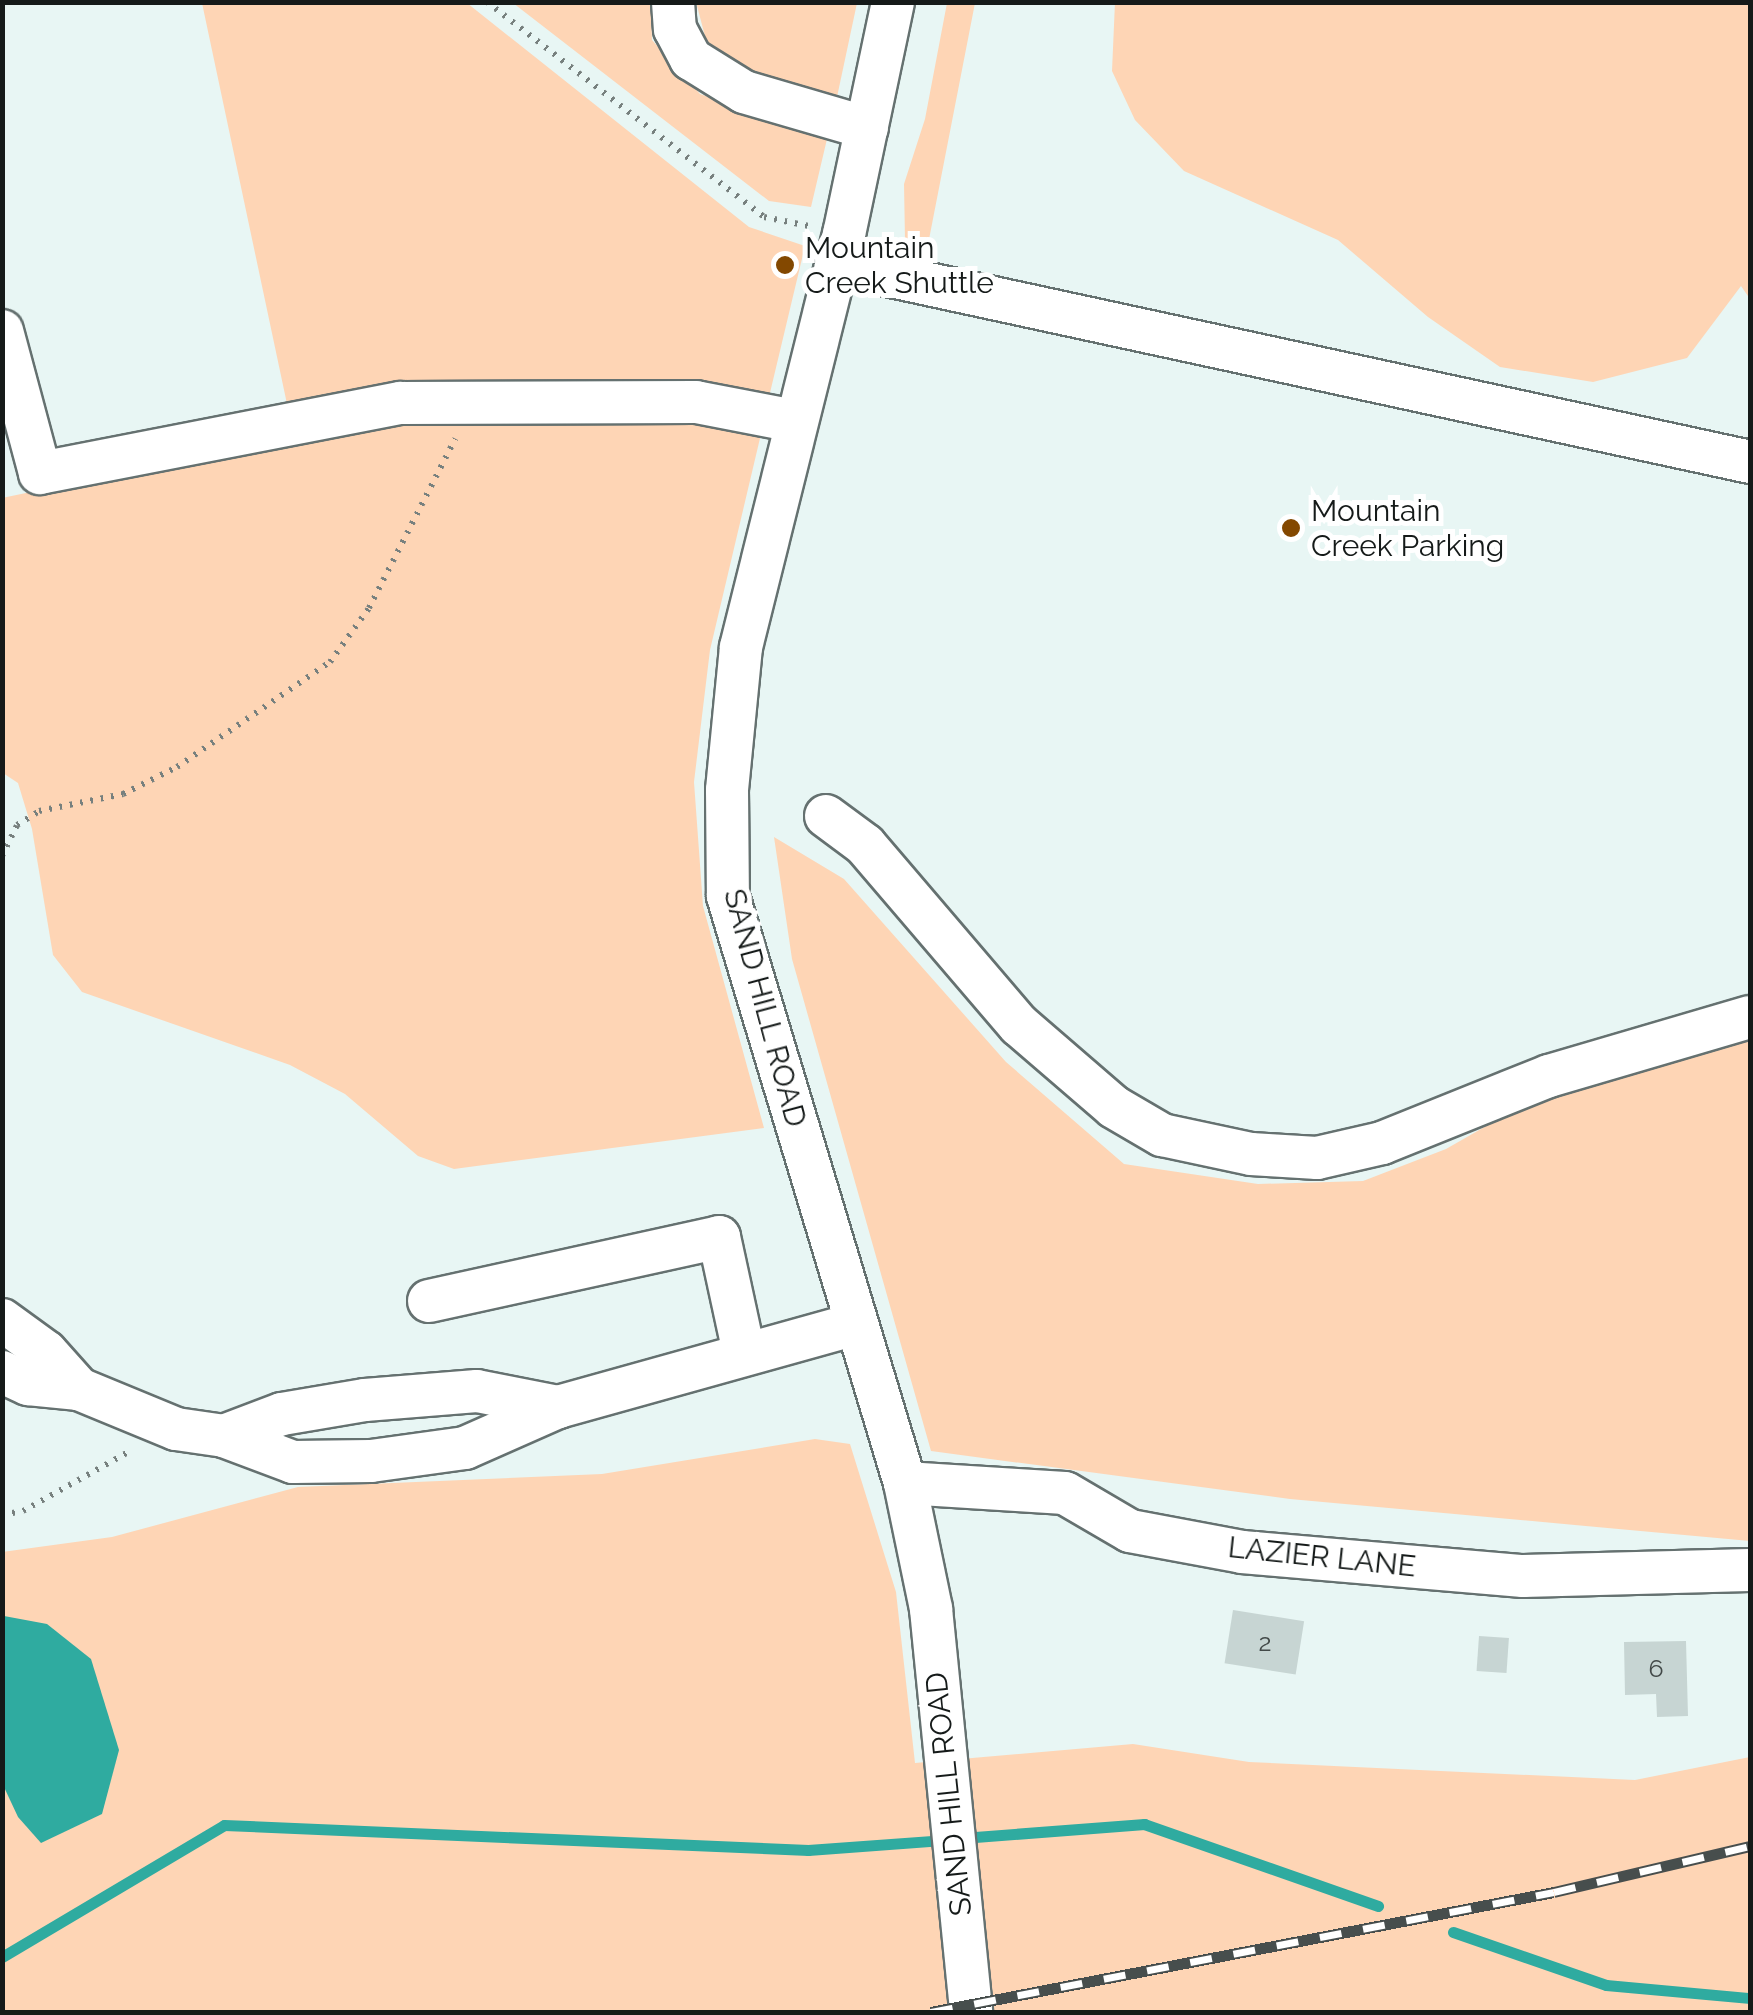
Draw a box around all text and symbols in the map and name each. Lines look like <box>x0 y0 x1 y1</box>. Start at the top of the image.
place label: Mountain Creek Shuttle <box>805 230 994 300</box>
marker: Mountain Creek Shuttle <box>774 254 796 276</box>
place label: Mountain Creek Parking <box>1311 493 1504 564</box>
marker: Mountain Creek Parking <box>1280 517 1302 539</box>
street label: SAND HILL ROAD <box>716 885 814 1131</box>
street label: LAZIER LANE <box>1226 1529 1418 1585</box>
house number: 2 <box>1258 1627 1272 1657</box>
house number: 6 <box>1648 1653 1664 1683</box>
street label: SAND HILL ROAD <box>918 1670 980 1918</box>

